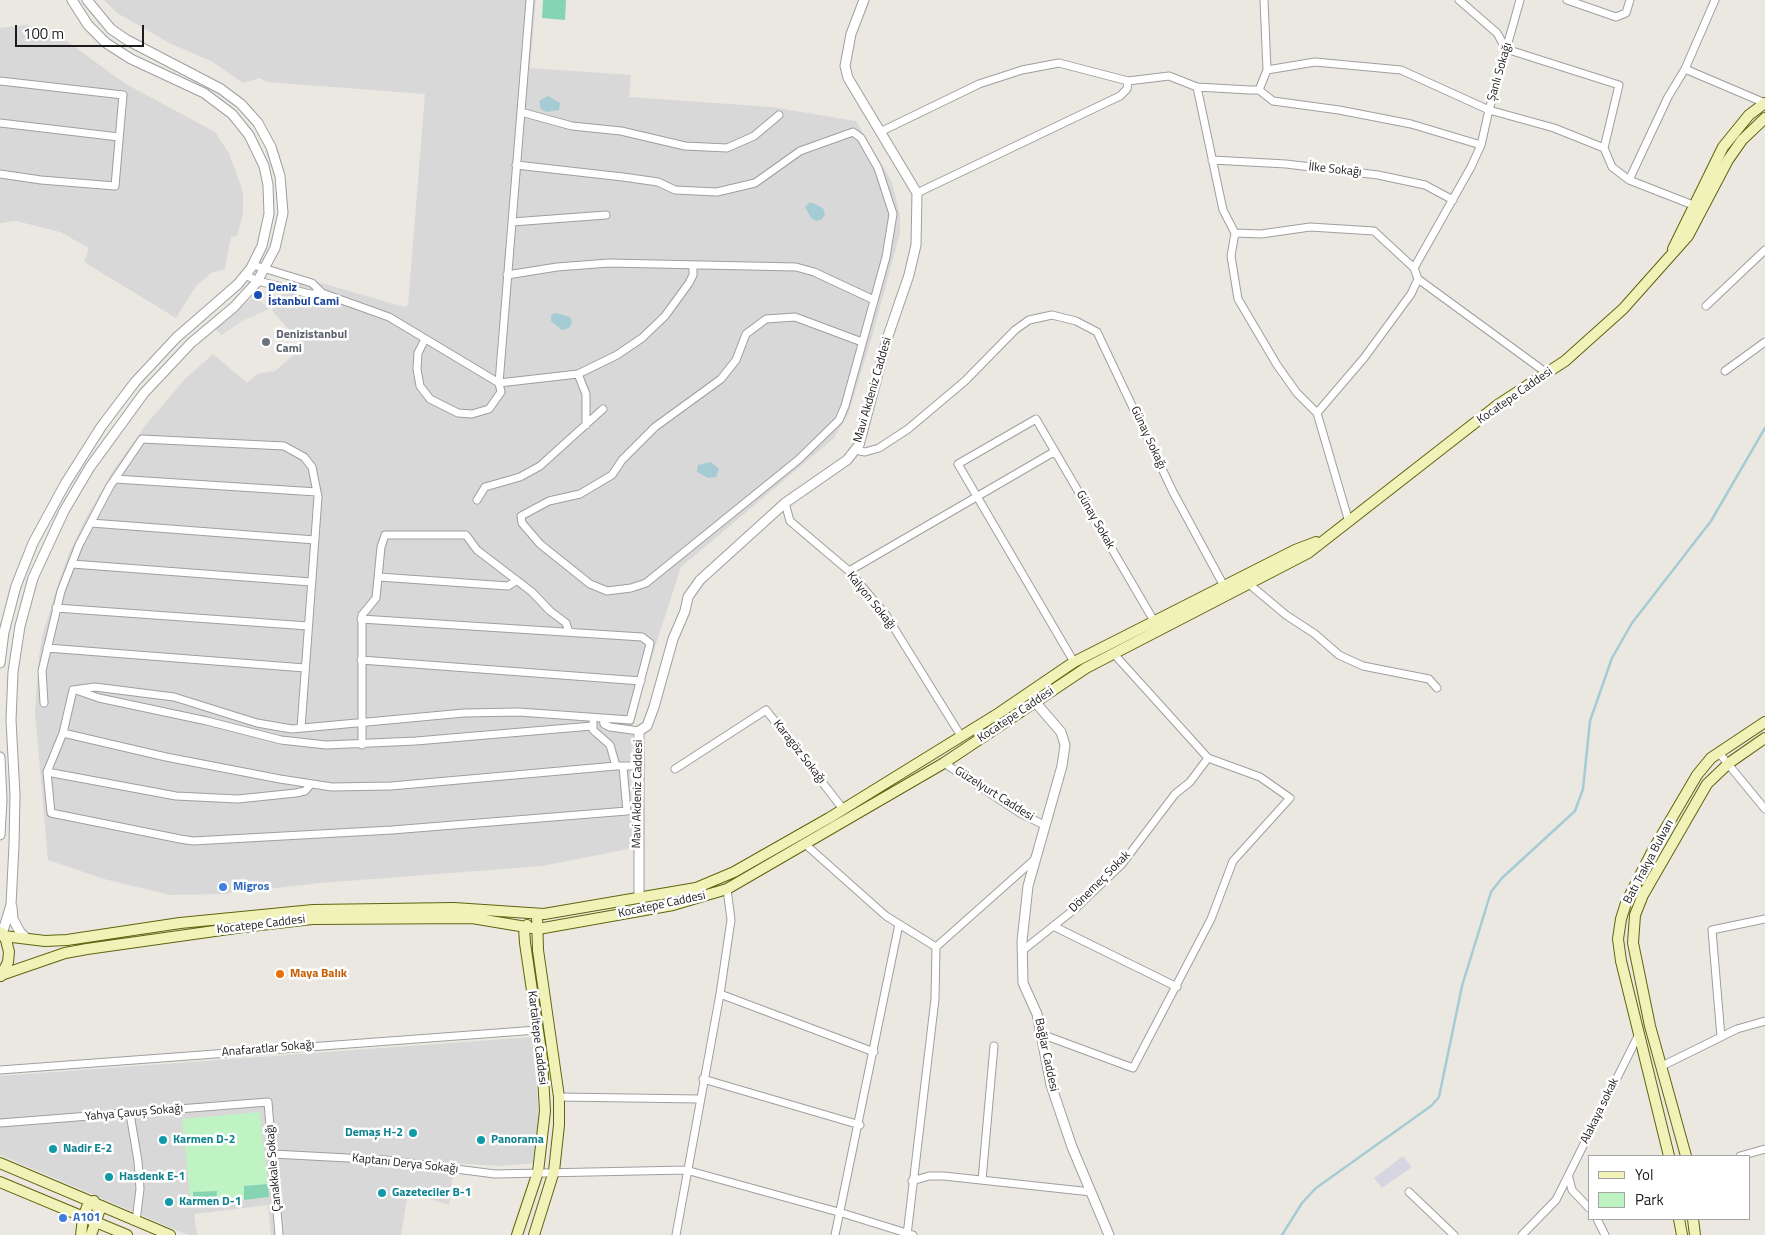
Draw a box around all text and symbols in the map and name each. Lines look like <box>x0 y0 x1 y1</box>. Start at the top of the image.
scale bar <box>18 15 146 47</box>
text: 100 m <box>23 22 64 45</box>
street label: Şanlı Sokağı <box>1485 41 1515 103</box>
street label: İlke Sokağı <box>1308 160 1362 180</box>
place label: Deniz İstanbul Cami <box>268 281 339 309</box>
marker: Deniz İstanbul Cami <box>252 289 264 301</box>
place label: Denizistanbul Cami <box>276 328 347 356</box>
marker: Denizistanbul Cami <box>260 336 272 348</box>
street label: Mavi Akdeniz Caddesi <box>851 336 895 444</box>
street label: Kocatepe Caddesi <box>1474 365 1556 427</box>
street label: Günay Sokağı <box>1127 404 1169 472</box>
street label: Günay Sokak <box>1073 488 1117 552</box>
street label: Kalyon Sokağı <box>843 569 899 633</box>
street label: Kocatepe Caddesi <box>975 684 1057 746</box>
street label: Karagöz Sokağı <box>770 717 828 787</box>
street label: Mavi Akdeniz Caddesi <box>630 739 646 849</box>
street label: Güzelyurt Caddesi <box>952 764 1036 824</box>
street label: Batı Trakya Bulvarı <box>1621 817 1677 907</box>
street label: Dönemeç Sokak <box>1066 848 1134 916</box>
place label: Migros <box>233 880 269 894</box>
marker: Migros <box>217 881 229 893</box>
street label: Kocatepe Caddesi <box>617 889 707 921</box>
street label: Kocatepe Caddesi <box>216 912 306 938</box>
place label: Maya Balık <box>290 967 347 981</box>
marker: Maya Balık <box>274 968 286 980</box>
street label: Kartaltepe Caddesi <box>524 990 550 1086</box>
street label: Bağlar Caddesi <box>1031 1017 1061 1093</box>
street label: Anafaratlar Sokağı <box>221 1038 315 1060</box>
street label: Alakaya sokak <box>1578 1076 1622 1146</box>
street label: Yahya Çavuş Sokağı <box>84 1102 184 1124</box>
street label: Çanakkale Sokağı <box>263 1124 285 1212</box>
place label: Demaş H-2 <box>345 1126 403 1140</box>
marker: Demaş H-2 <box>407 1127 419 1139</box>
place label: Karmen D-2 <box>173 1133 235 1147</box>
place label: Panorama <box>491 1133 544 1147</box>
marker: Karmen D-2 <box>157 1134 169 1146</box>
marker: Panorama <box>475 1134 487 1146</box>
place label: Nadir E-2 <box>63 1142 112 1156</box>
marker: Nadir E-2 <box>47 1143 59 1155</box>
street label: Kaptanı Derya Sokağı <box>351 1151 459 1177</box>
legend <box>1588 1155 1750 1220</box>
text: Yol <box>1635 1163 1653 1186</box>
place label: Hasdenk E-1 <box>119 1170 185 1184</box>
marker: Hasdenk E-1 <box>103 1171 115 1183</box>
place label: Gazeteciler B-1 <box>392 1186 471 1200</box>
marker: Gazeteciler B-1 <box>376 1187 388 1199</box>
text: Park <box>1635 1188 1664 1211</box>
place label: Karmen D-1 <box>179 1195 241 1209</box>
marker: Karmen D-1 <box>163 1196 175 1208</box>
place label: A101 <box>73 1211 100 1225</box>
marker: A101 <box>57 1212 69 1224</box>

